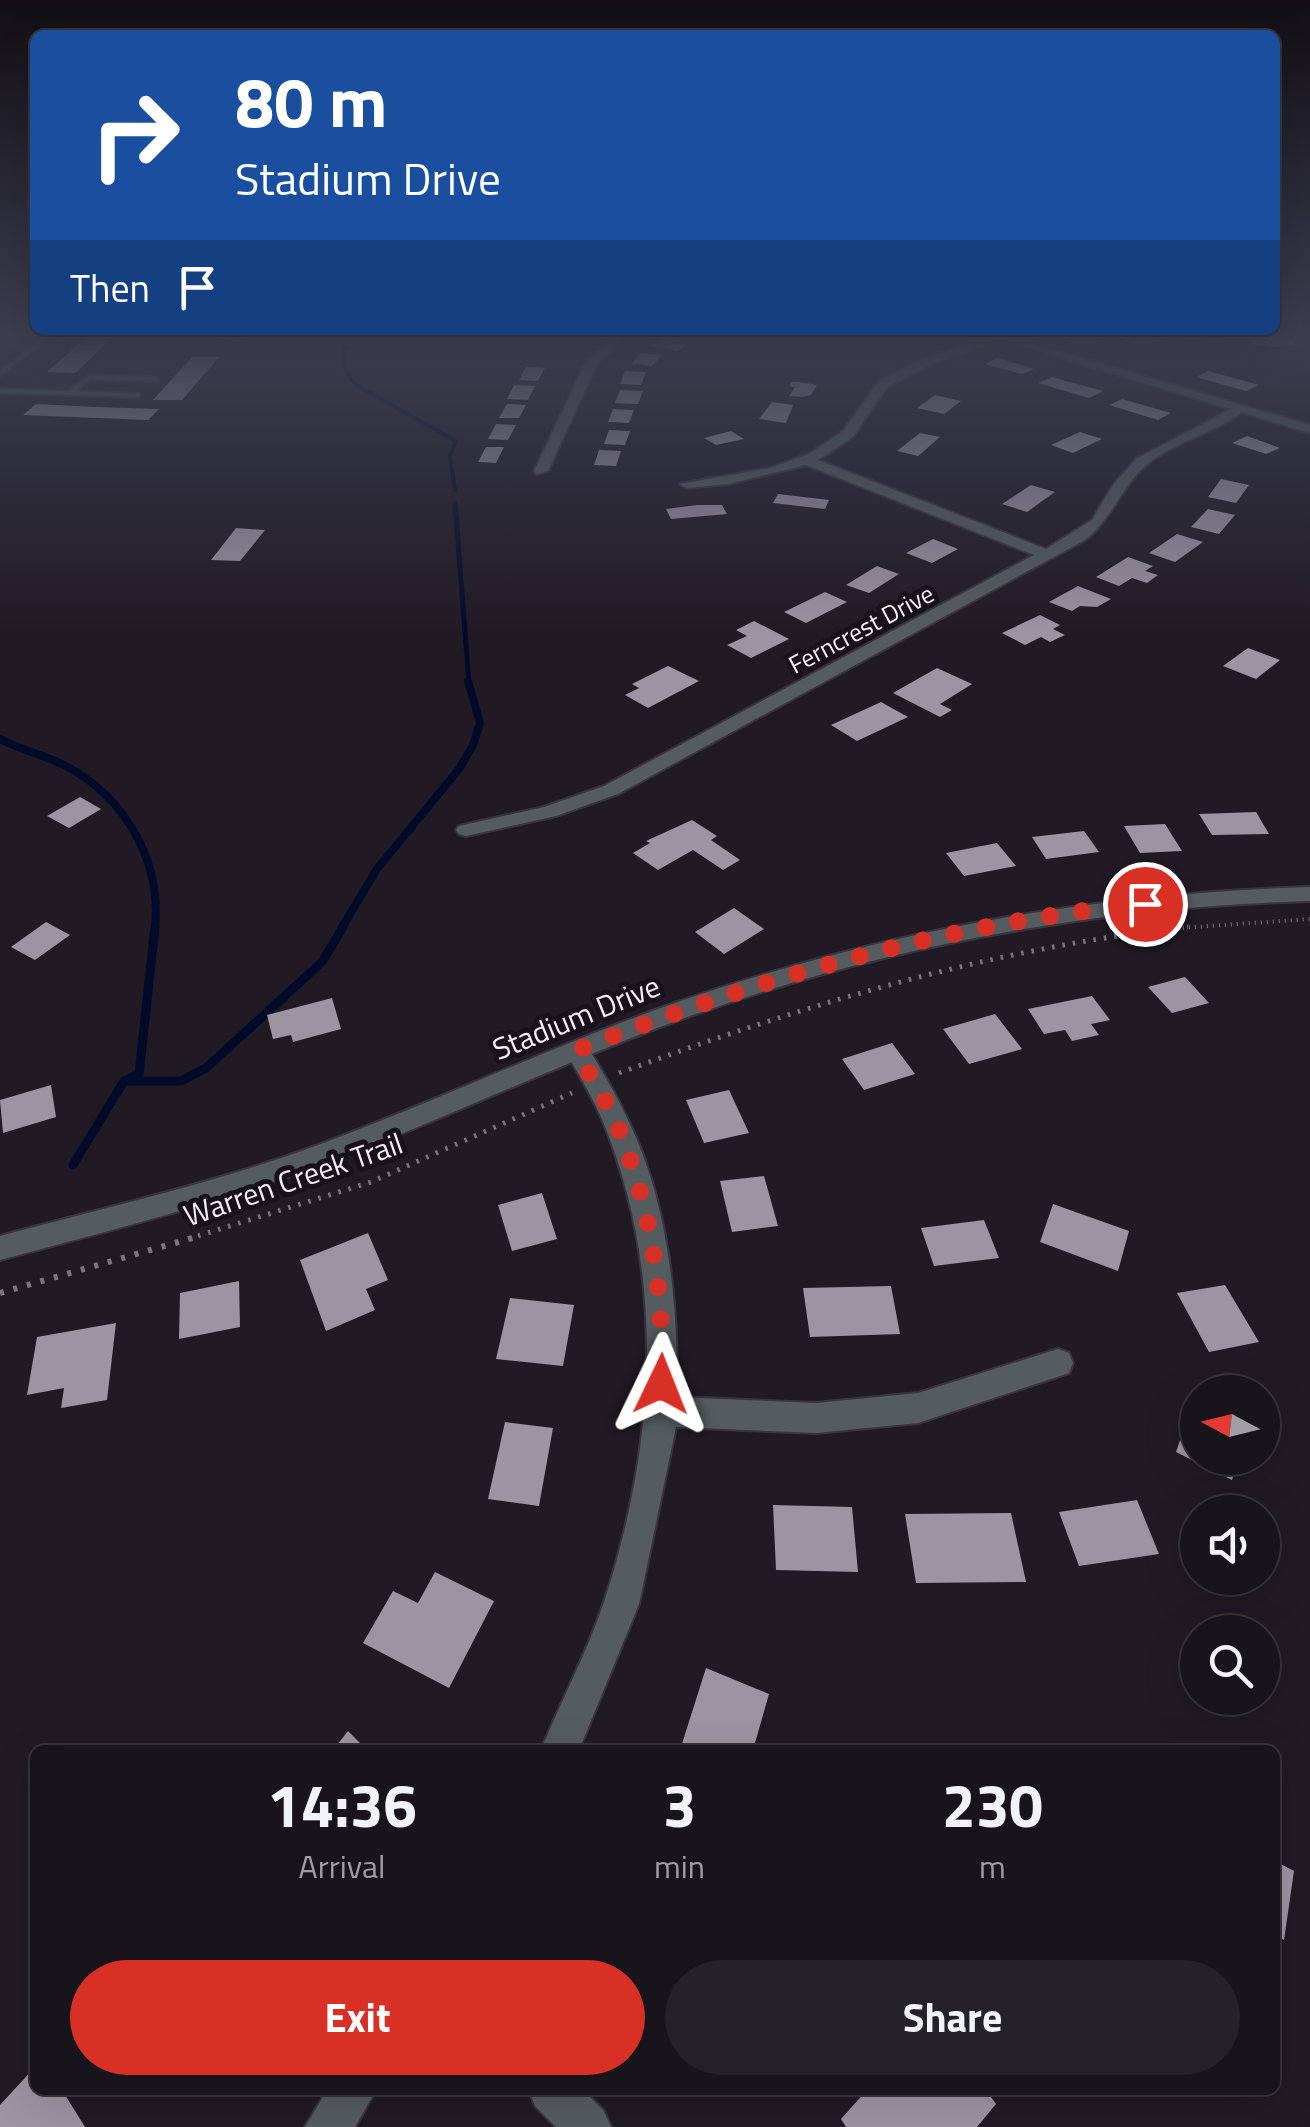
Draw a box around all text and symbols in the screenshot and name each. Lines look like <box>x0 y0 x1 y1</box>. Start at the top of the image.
text: 80 m <box>235 48 388 154</box>
icon: right <box>70 70 200 200</box>
text: Stadium Drive <box>235 144 501 212</box>
text: Then <box>70 259 150 317</box>
icon: arrive <box>170 260 225 315</box>
street label: Ferncrest Drive <box>781 575 941 683</box>
pin <box>1103 862 1188 947</box>
icon: arrive <box>1118 877 1173 932</box>
street label: Stadium Drive <box>485 962 667 1072</box>
street label: Warren Creek Trail <box>177 1120 409 1238</box>
position arrow <box>609 1332 713 1436</box>
north arrow <box>1180 1375 1280 1475</box>
map controls <box>1180 1375 1280 1715</box>
button: sound <box>1180 1495 1280 1595</box>
button: search <box>1180 1615 1280 1715</box>
text: 14:36 <box>267 1759 417 1850</box>
text: 3 <box>663 1759 696 1850</box>
text: 230 <box>942 1759 1043 1850</box>
text: Arrival <box>299 1842 385 1890</box>
text: min <box>654 1842 705 1890</box>
text: m <box>979 1842 1006 1890</box>
button: Exit <box>70 1960 645 2075</box>
button: Share <box>665 1960 1240 2075</box>

